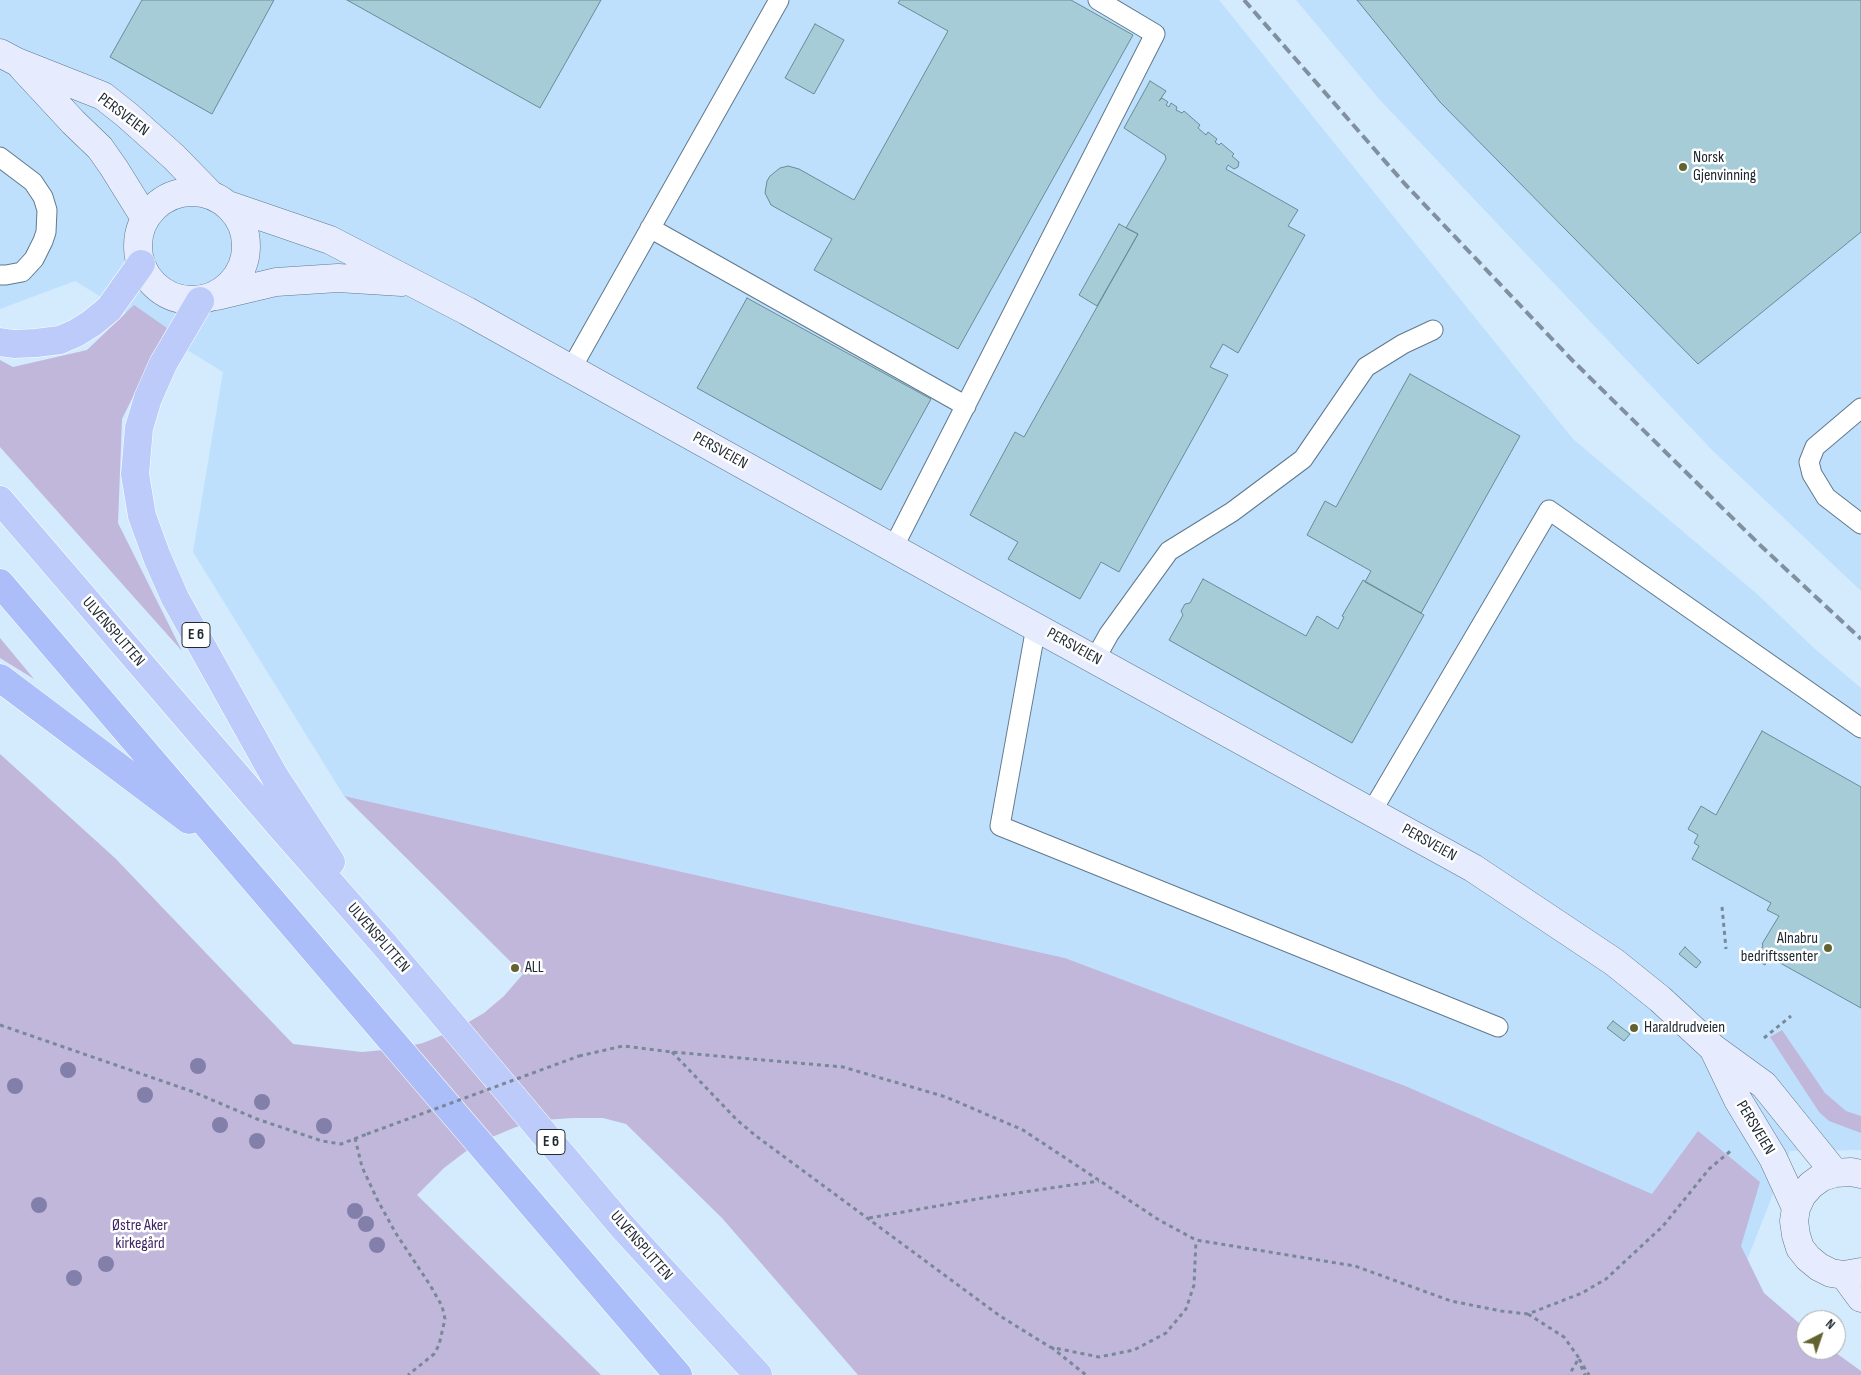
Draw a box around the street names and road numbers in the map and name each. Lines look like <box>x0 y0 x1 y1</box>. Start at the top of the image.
street label: PERSVEIEN <box>94 89 152 141</box>
street label: PERSVEIEN <box>689 428 751 474</box>
street label: ULVENSPLITTEN <box>78 593 148 671</box>
road number: E 6 <box>182 622 210 648</box>
street label: PERSVEIEN <box>1043 624 1105 670</box>
street label: PERSVEIEN <box>1398 820 1460 866</box>
street label: ULVENSPLITTEN <box>343 899 413 977</box>
street label: PERSVEIEN <box>1731 1098 1779 1158</box>
road number: E 6 <box>537 1130 565 1154</box>
street label: ULVENSPLITTEN <box>606 1207 676 1285</box>

